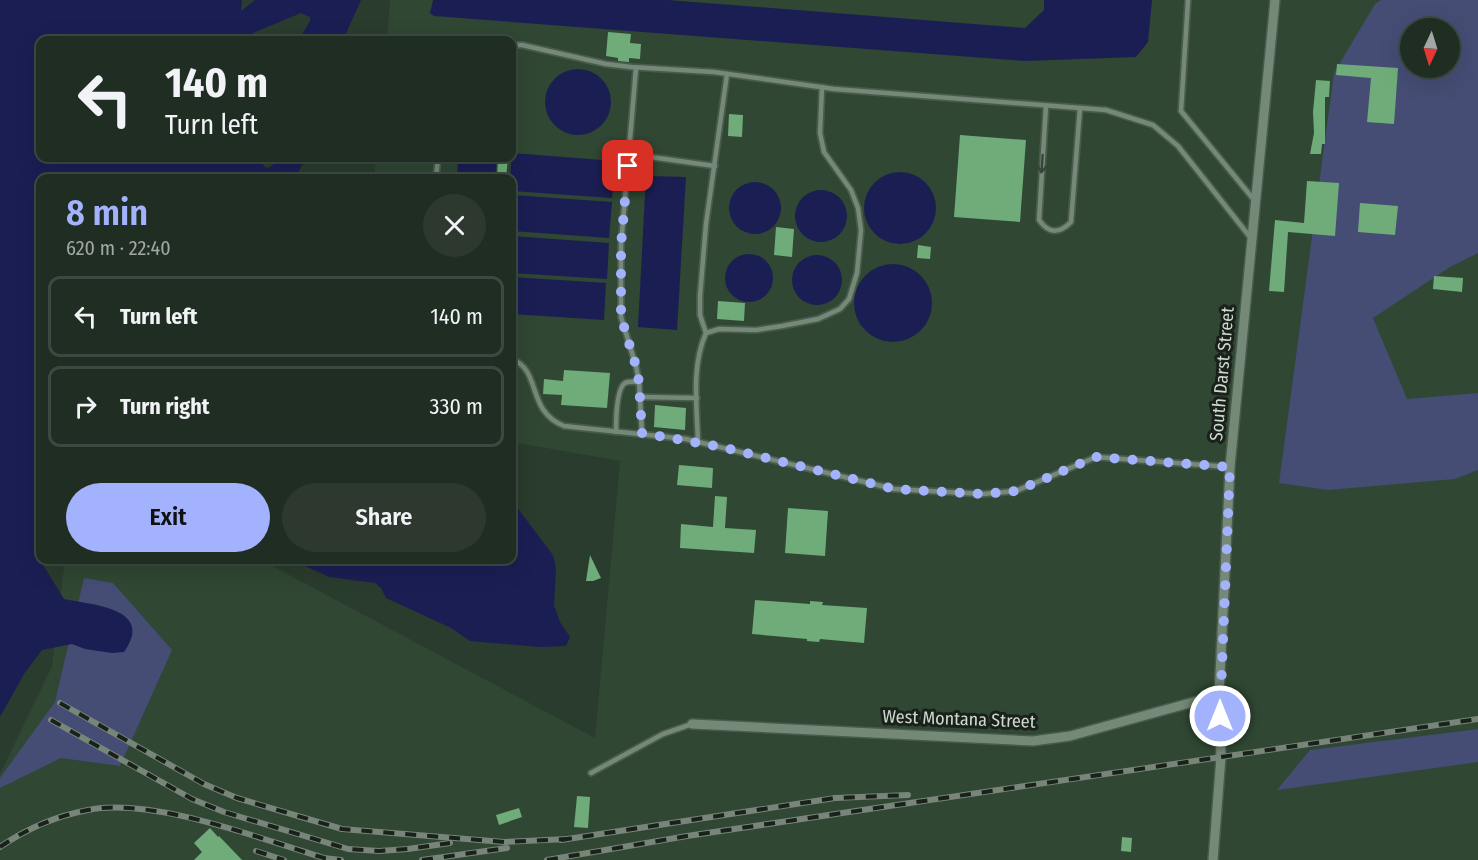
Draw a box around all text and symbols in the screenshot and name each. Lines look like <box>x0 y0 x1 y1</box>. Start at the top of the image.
north arrow <box>1400 18 1460 78</box>
map controls <box>1400 18 1460 78</box>
text: 140 m <box>165 58 268 108</box>
icon: left <box>66 60 144 138</box>
text: Turn left <box>165 109 258 141</box>
pin <box>602 140 653 191</box>
icon: arrive <box>611 149 644 182</box>
one-way arrow <box>1037 153 1048 173</box>
text: 8 min <box>66 191 148 235</box>
button: close <box>423 194 486 257</box>
text: 620 m · 22:40 <box>66 236 171 260</box>
icon: left <box>69 300 102 333</box>
text: Turn left <box>120 303 198 330</box>
text: 140 m <box>430 303 483 330</box>
street label: South Darst Street <box>1205 306 1239 442</box>
icon: right <box>69 390 102 423</box>
text: Turn right <box>120 393 209 420</box>
text: 330 m <box>430 393 483 420</box>
button: Exit <box>66 483 270 552</box>
button: Share <box>282 483 486 552</box>
position arrow <box>1188 684 1252 748</box>
street label: West Montana Street <box>882 705 1036 733</box>

